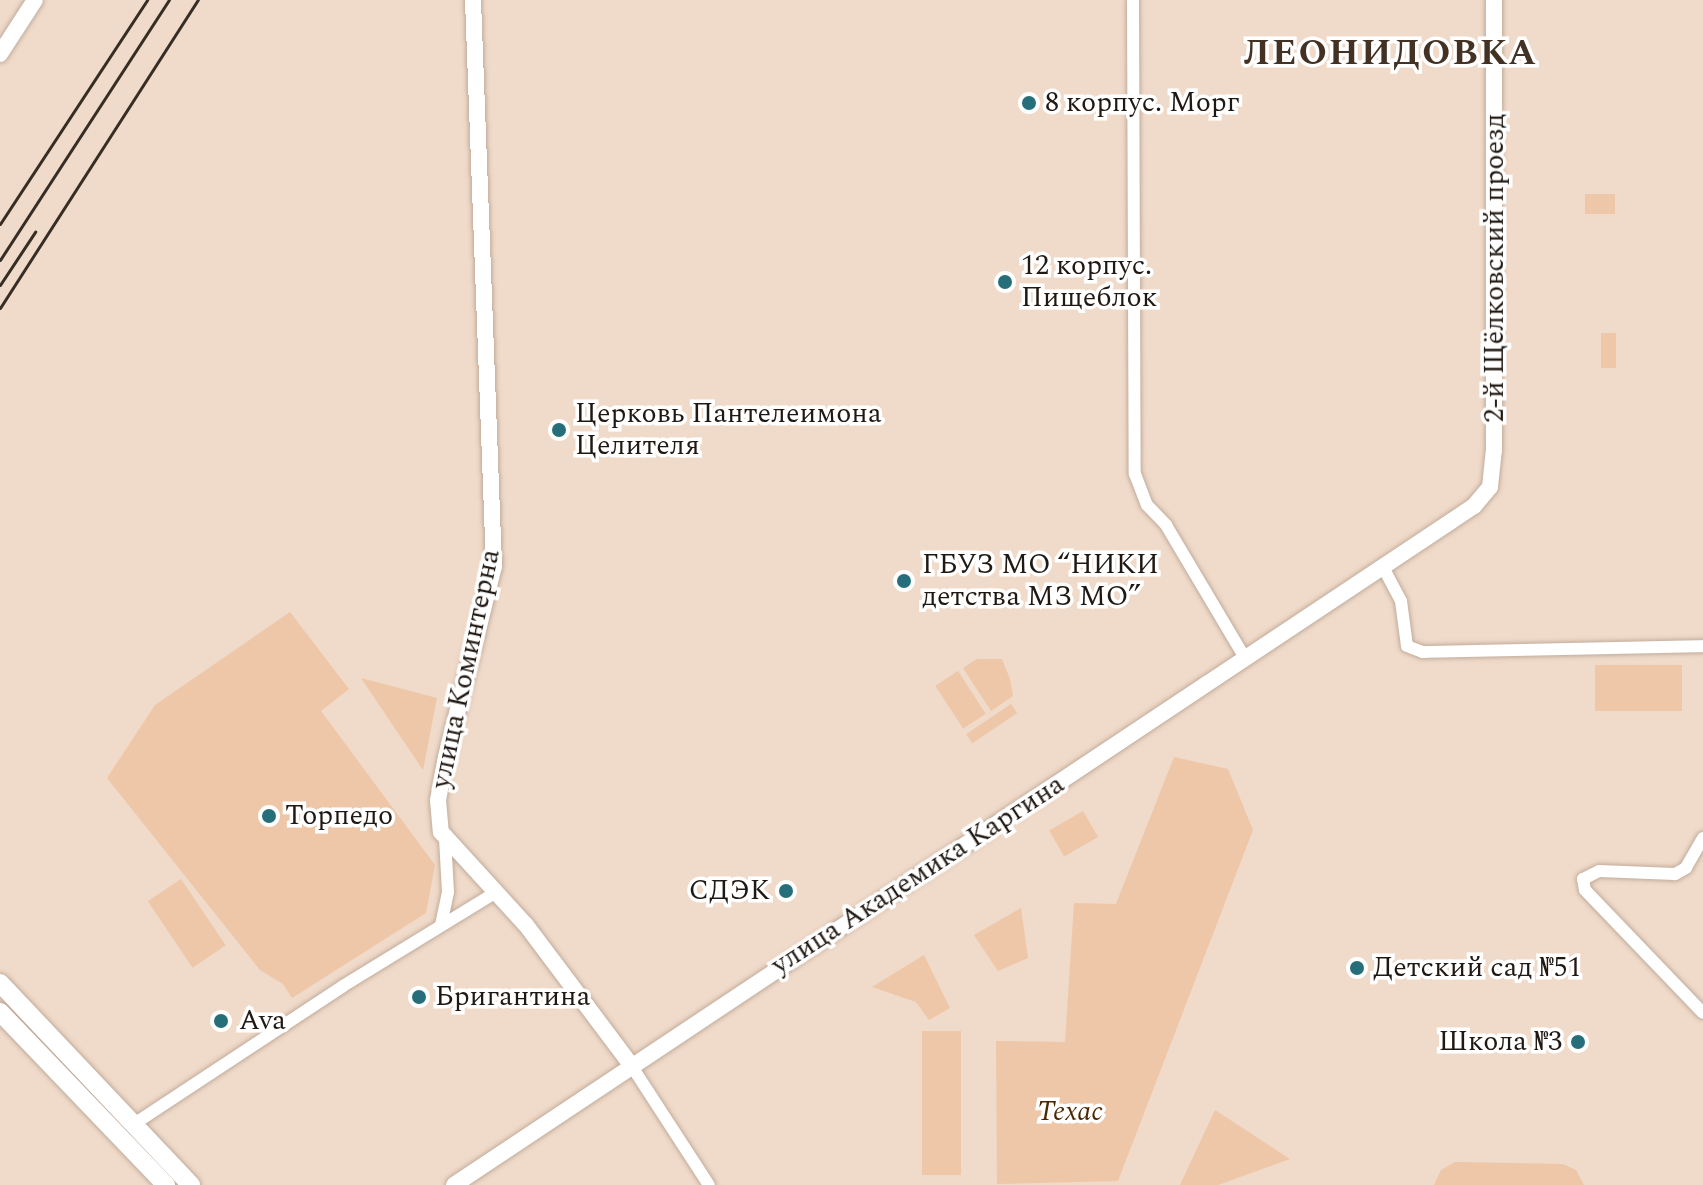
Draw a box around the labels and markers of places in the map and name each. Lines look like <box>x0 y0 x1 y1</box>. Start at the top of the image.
place label: 8 корпус. Морг <box>1045 86 1239 120</box>
marker: 8 корпус. Морг <box>1020 94 1038 112</box>
place label: 12 корпус. Пищеблок <box>1021 249 1157 315</box>
marker: 12 корпус. Пищеблок <box>996 273 1014 291</box>
place label: Церковь Пантелеимона Целителя <box>575 397 882 463</box>
marker: Церковь Пантелеимона Целителя <box>550 421 568 439</box>
place label: ГБУЗ МО “НИКИ детства МЗ МО” <box>922 548 1159 614</box>
marker: ГБУЗ МО “НИКИ детства МЗ МО” <box>893 570 915 592</box>
place label: Торпедо <box>285 799 393 833</box>
marker: Торпедо <box>260 807 278 825</box>
place label: СДЭК <box>689 874 770 908</box>
marker: СДЭК <box>777 882 795 900</box>
place label: Детский сад №51 <box>1373 951 1581 985</box>
marker: Детский сад №51 <box>1348 959 1366 977</box>
place label: Бригантина <box>435 980 590 1014</box>
marker: Бригантина <box>410 988 428 1006</box>
place label: Ava <box>239 1004 286 1038</box>
marker: Ava <box>210 1010 232 1032</box>
place label: Школа №3 <box>1438 1025 1562 1059</box>
marker: Школа №3 <box>1569 1033 1587 1051</box>

